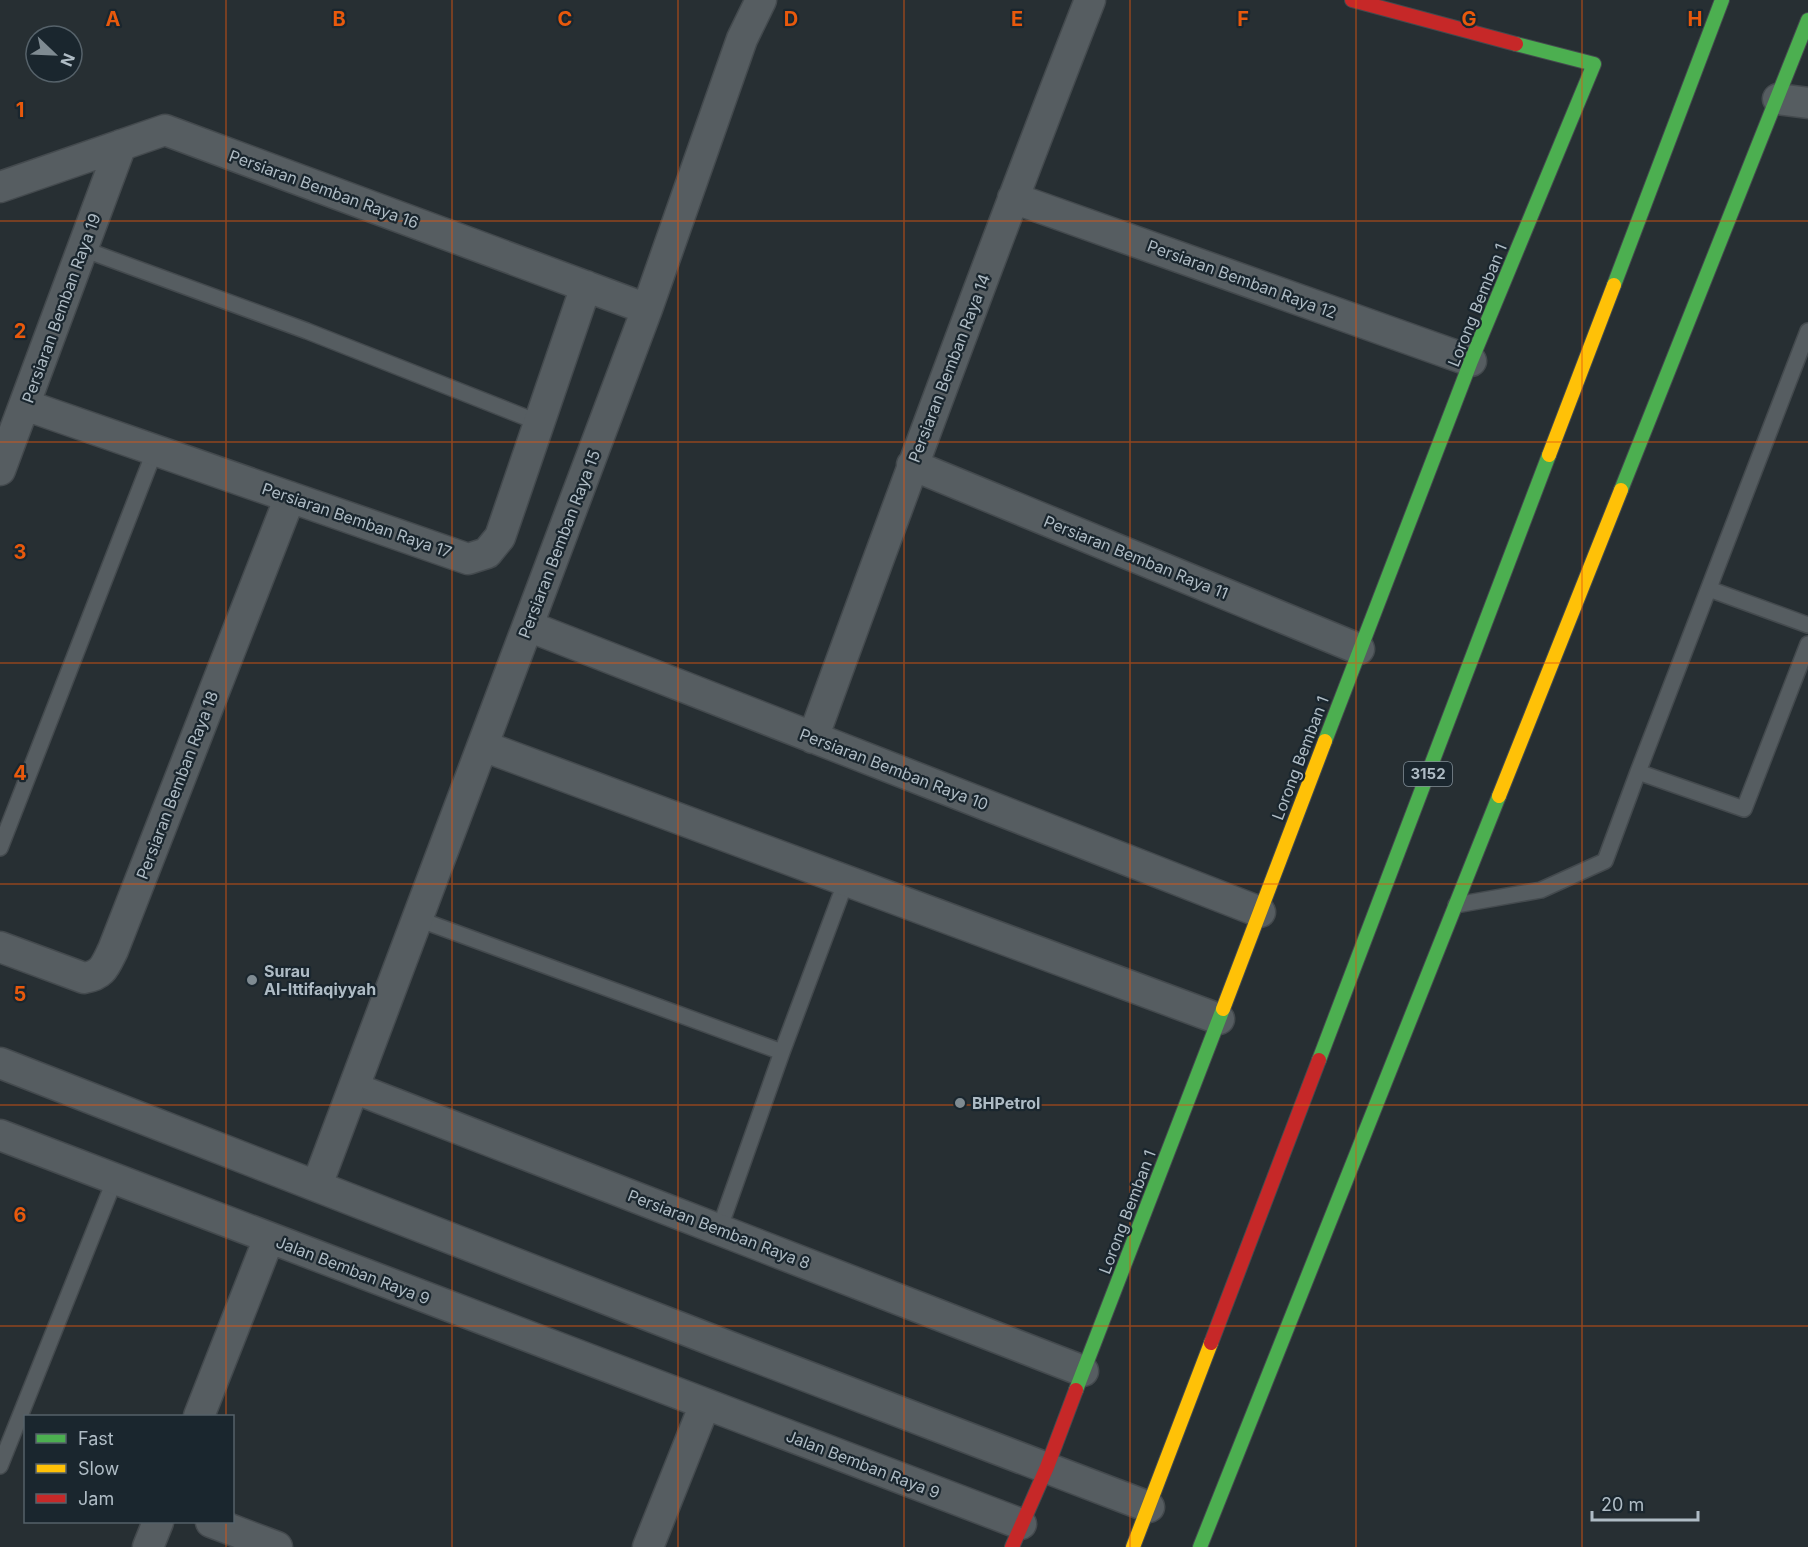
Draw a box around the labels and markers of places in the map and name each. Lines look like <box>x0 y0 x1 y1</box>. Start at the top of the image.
place label: Surau Al-Ittifaqiyyah <box>264 961 376 999</box>
marker: Surau Al-Ittifaqiyyah <box>245 973 259 987</box>
place label: BHPetrol <box>972 1093 1040 1113</box>
marker: BHPetrol <box>953 1096 967 1110</box>

